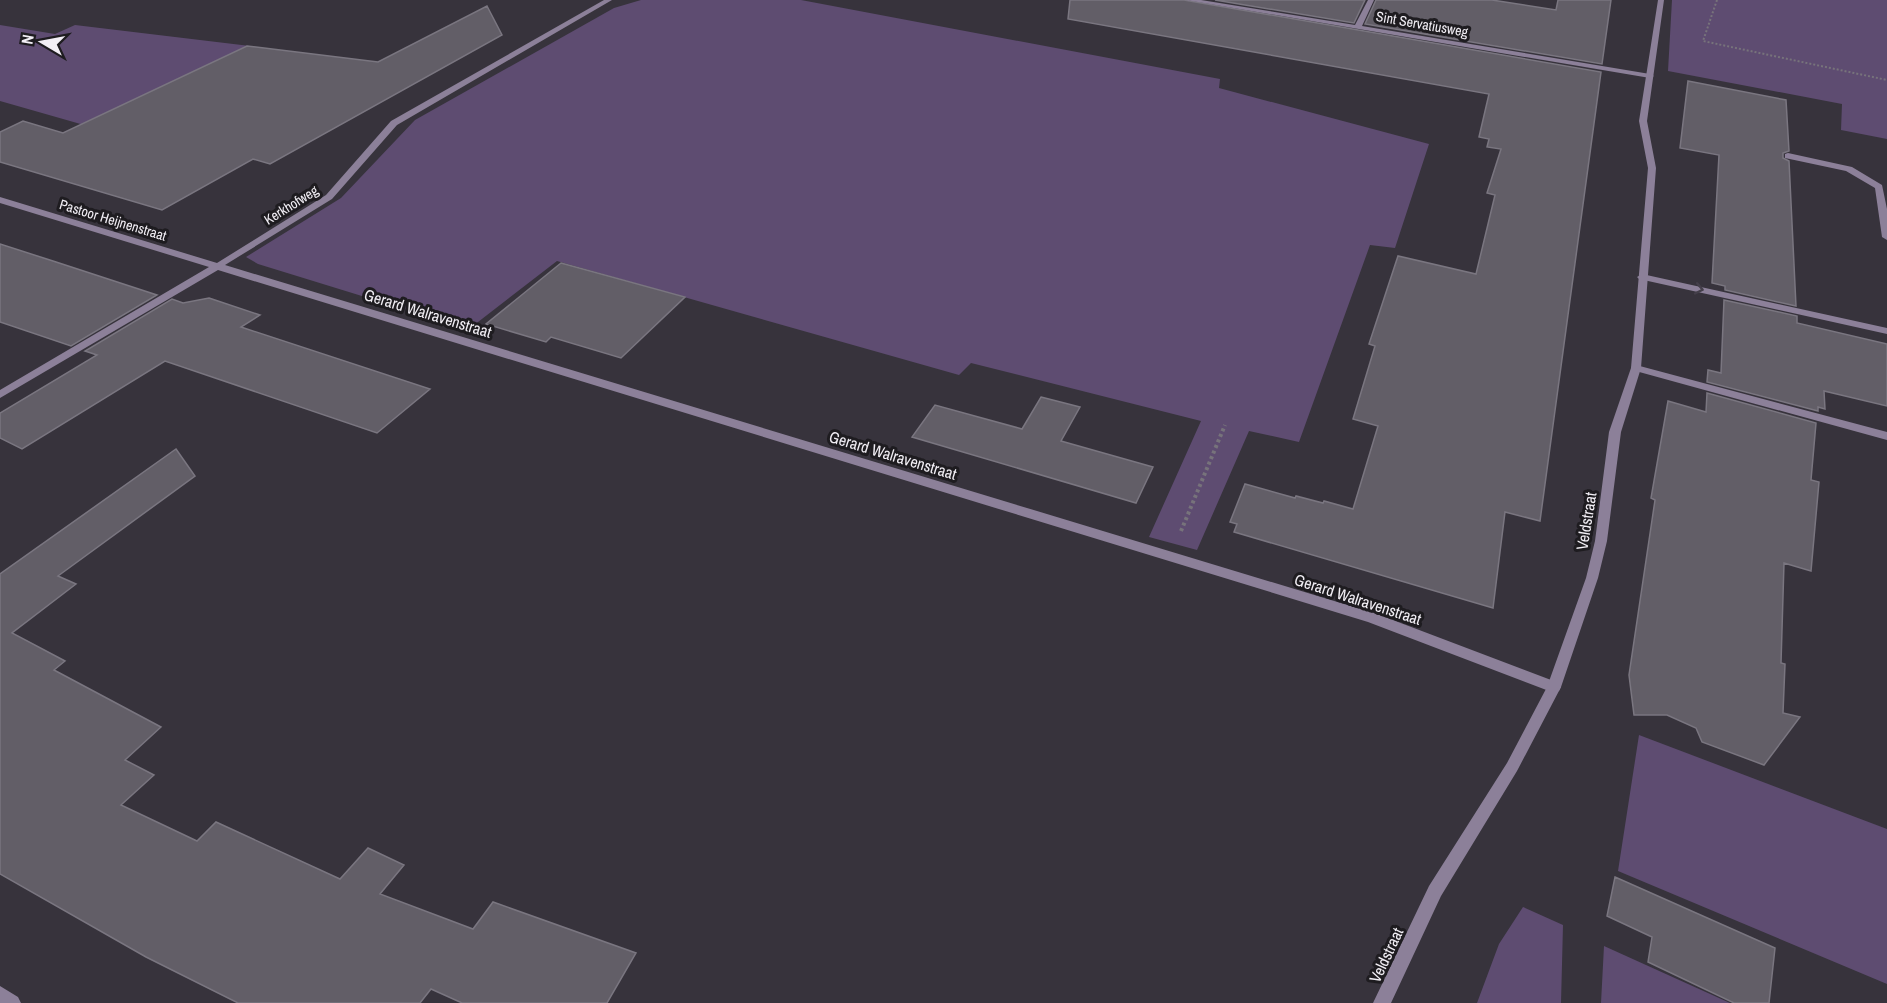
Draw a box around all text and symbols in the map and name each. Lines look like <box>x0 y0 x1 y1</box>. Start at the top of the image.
street label: Sint Servatiusweg <box>1375 7 1470 41</box>
north arrow <box>12 12 72 72</box>
text: N <box>16 33 39 46</box>
street label: Kerkhofweg <box>261 181 322 229</box>
street label: Pastoor Heijnenstraat <box>57 195 169 245</box>
one-way arrow <box>1694 282 1704 295</box>
street label: Gerard Walravenstraat <box>362 283 495 343</box>
street label: Gerard Walravenstraat <box>827 425 960 485</box>
street label: Veldstraat <box>1571 490 1601 552</box>
street label: Gerard Walravenstraat <box>1292 568 1425 630</box>
street label: Veldstraat <box>1364 924 1408 986</box>

